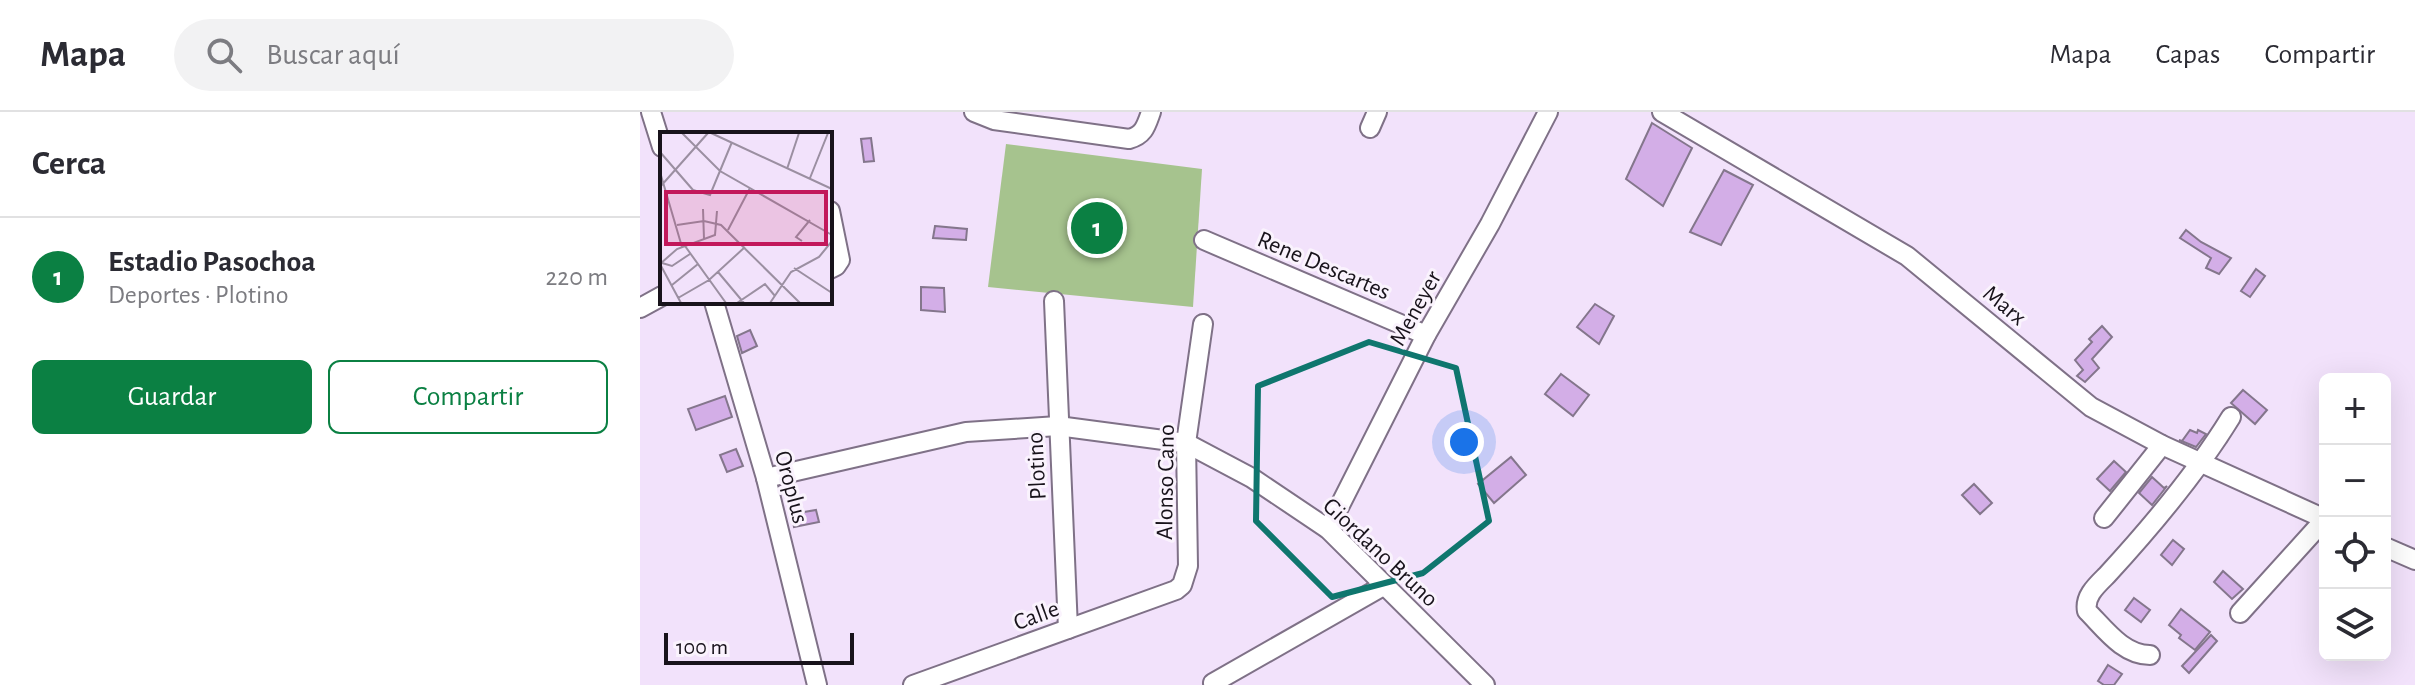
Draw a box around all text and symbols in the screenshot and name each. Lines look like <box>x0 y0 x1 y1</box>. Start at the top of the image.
search box <box>174 19 734 91</box>
icon: search <box>202 33 246 77</box>
text: Mapa <box>40 36 126 74</box>
text: Buscar aquí <box>266 40 400 70</box>
text: Mapa <box>2049 41 2111 69</box>
text: Capas <box>2155 41 2220 69</box>
text: Compartir <box>2264 41 2375 69</box>
inset map <box>660 132 832 304</box>
text: Cerca <box>32 147 106 181</box>
pin: 1 <box>1071 198 1123 258</box>
street label: Rene Descartes <box>1254 227 1393 305</box>
text: Estadio Pasochoa <box>108 247 316 277</box>
text: 1 <box>53 264 63 290</box>
text: 220 m <box>546 264 608 290</box>
street label: Meneyer <box>1386 267 1446 350</box>
street label: Marx <box>1978 281 2031 331</box>
text: Deportes · Plotino <box>108 282 288 308</box>
button: Guardar <box>32 360 312 434</box>
button: Compartir <box>328 360 608 434</box>
map controls <box>2319 373 2391 661</box>
button: + <box>2319 373 2391 445</box>
your location <box>1444 422 1484 462</box>
street label: Alonso Cano <box>1153 424 1179 540</box>
street label: Plotino <box>1023 431 1051 500</box>
button: − <box>2319 445 2391 517</box>
street label: Oroplus <box>770 448 812 526</box>
street label: Giordano Bruno <box>1318 494 1442 612</box>
button: locate <box>2319 517 2391 589</box>
button: layers <box>2319 589 2391 661</box>
street label: Calle <box>1010 597 1062 635</box>
scale bar <box>664 629 854 665</box>
text: 100 m <box>676 636 728 658</box>

